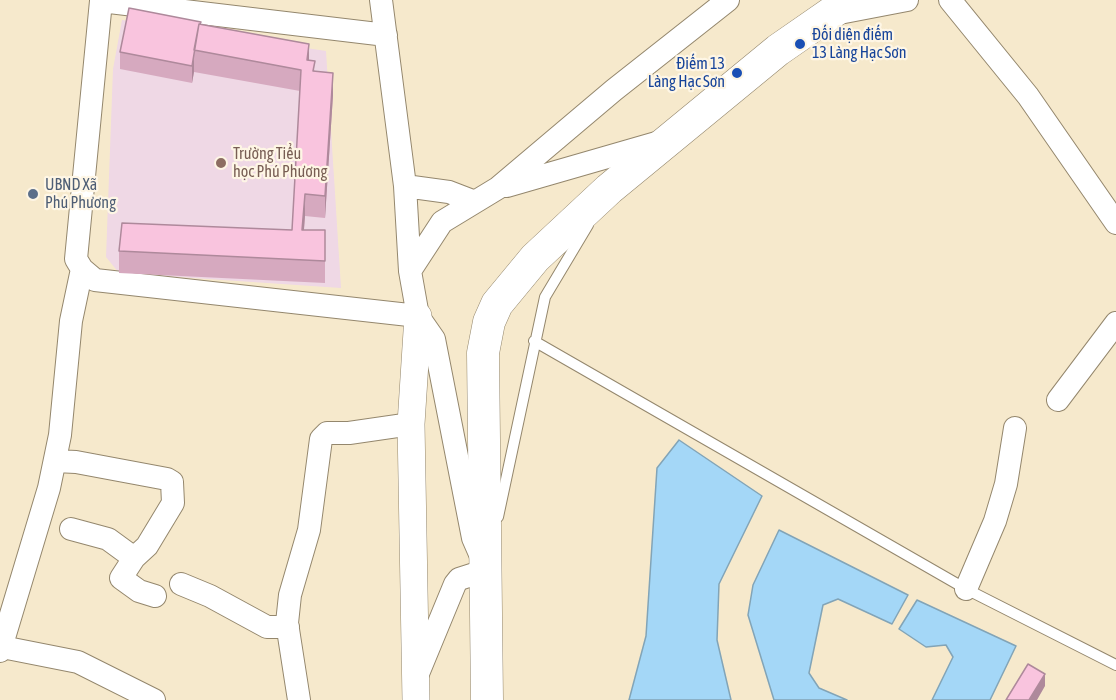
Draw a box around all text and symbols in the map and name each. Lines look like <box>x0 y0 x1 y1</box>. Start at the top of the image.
place label: Đối diện điếm 13 Làng Hạc Sơn <box>812 25 907 63</box>
marker: Đối diện điếm 13 Làng Hạc Sơn <box>793 37 807 51</box>
place label: Điếm 13 Làng Hạc Sơn <box>648 54 725 92</box>
marker: Điếm 13 Làng Hạc Sơn <box>730 66 744 80</box>
place label: Trường Tiểu học Phú Phương <box>233 144 327 182</box>
marker: Trường Tiểu học Phú Phương <box>214 156 228 170</box>
place label: UBND Xã Phú Phương <box>45 175 116 213</box>
marker: UBND Xã Phú Phương <box>26 187 40 201</box>

